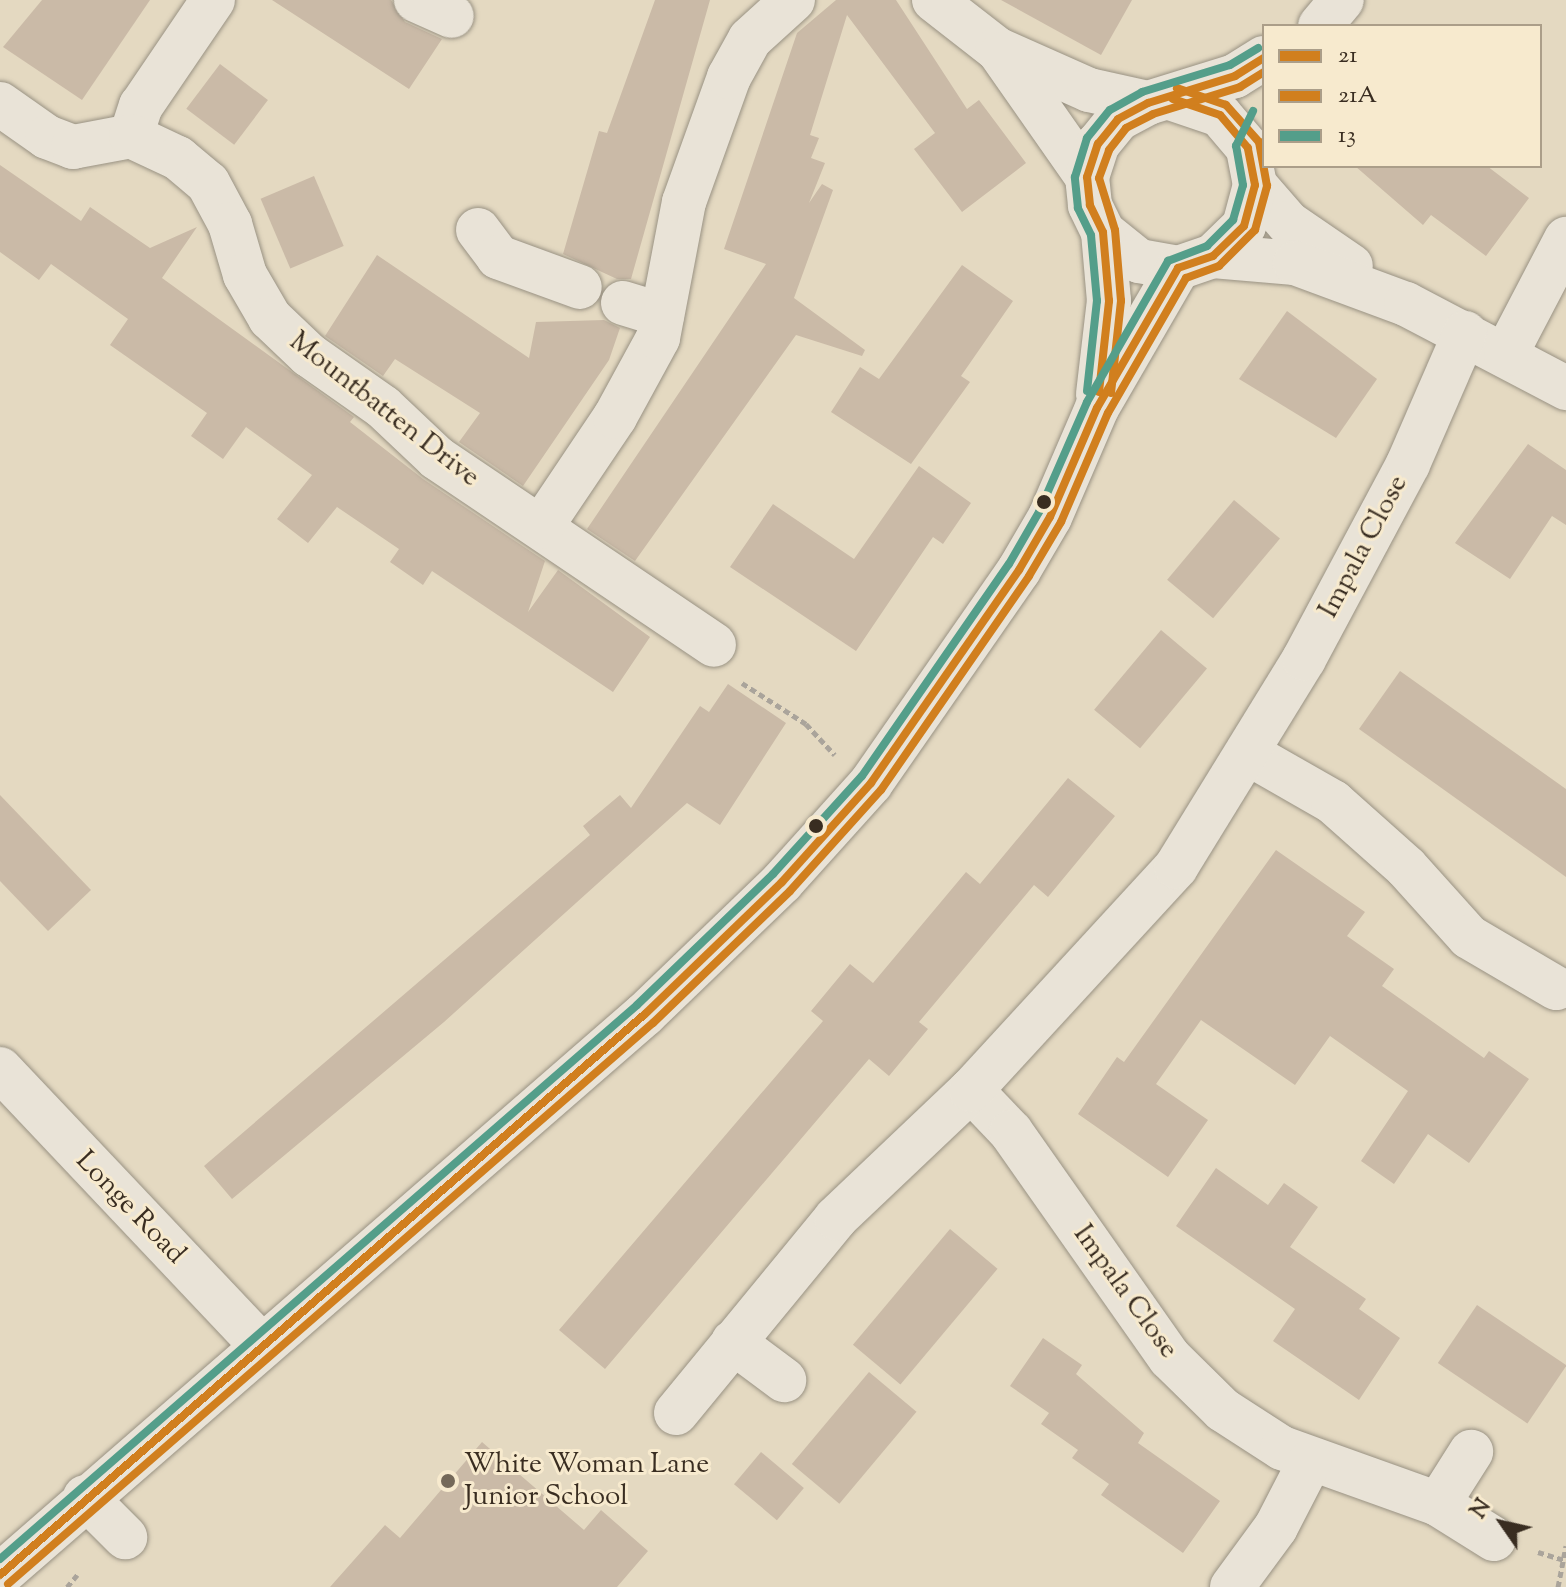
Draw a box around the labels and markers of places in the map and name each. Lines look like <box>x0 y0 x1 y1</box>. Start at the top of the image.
unlabelled marker <box>1036 494 1052 510</box>
unlabelled marker <box>808 818 824 834</box>
place label: White Woman Lane Junior School <box>464 1448 709 1514</box>
marker: White Woman Lane Junior School <box>439 1472 457 1490</box>

